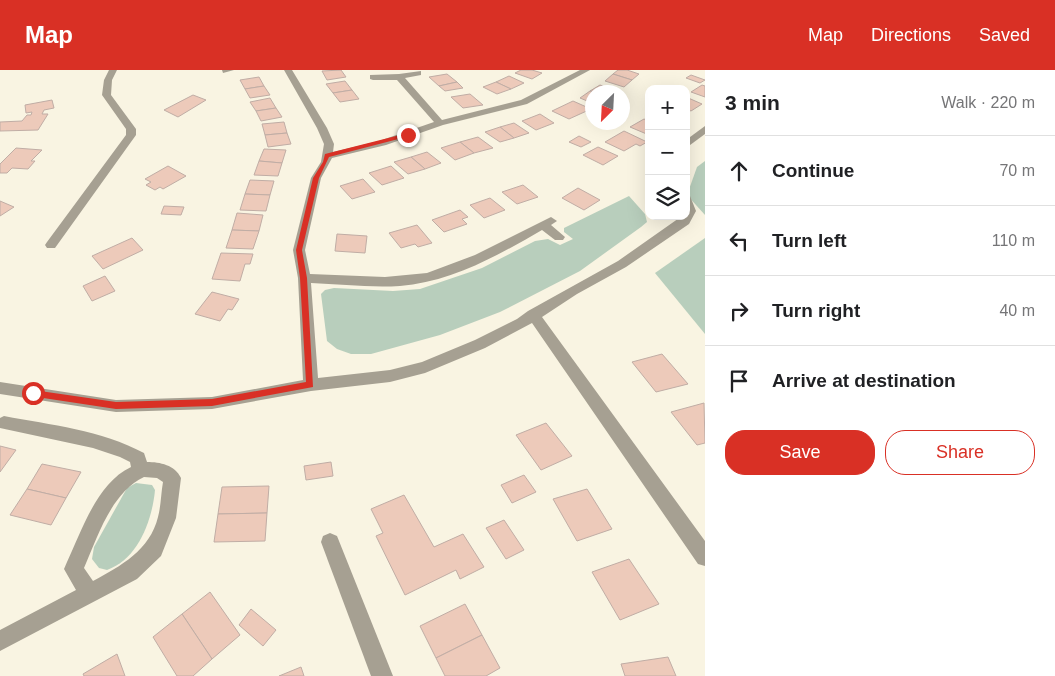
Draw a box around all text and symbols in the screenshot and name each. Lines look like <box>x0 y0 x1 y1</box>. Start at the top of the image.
text: Map <box>25 21 73 48</box>
text: Map <box>808 25 843 45</box>
text: Directions <box>871 25 951 45</box>
text: Saved <box>979 25 1030 45</box>
north arrow <box>585 85 630 130</box>
map controls <box>645 85 690 220</box>
button: + <box>645 85 690 130</box>
text: 3 min <box>725 91 780 114</box>
text: Walk · 220 m <box>941 94 1035 111</box>
route end <box>397 124 420 147</box>
button: − <box>645 130 690 175</box>
icon: ahead <box>725 157 753 185</box>
text: Continue <box>772 160 854 181</box>
text: 70 m <box>999 162 1035 179</box>
button: layers <box>645 175 690 220</box>
icon: left <box>725 227 753 255</box>
text: Turn left <box>772 230 847 251</box>
text: 110 m <box>992 232 1035 249</box>
icon: right <box>725 297 753 325</box>
text: Turn right <box>772 300 860 321</box>
text: 40 m <box>999 302 1035 319</box>
icon: arrive <box>725 367 753 395</box>
text: Arrive at destination <box>772 370 956 391</box>
route start <box>22 382 45 405</box>
button: Save <box>725 430 875 475</box>
button: Share <box>885 430 1035 475</box>

